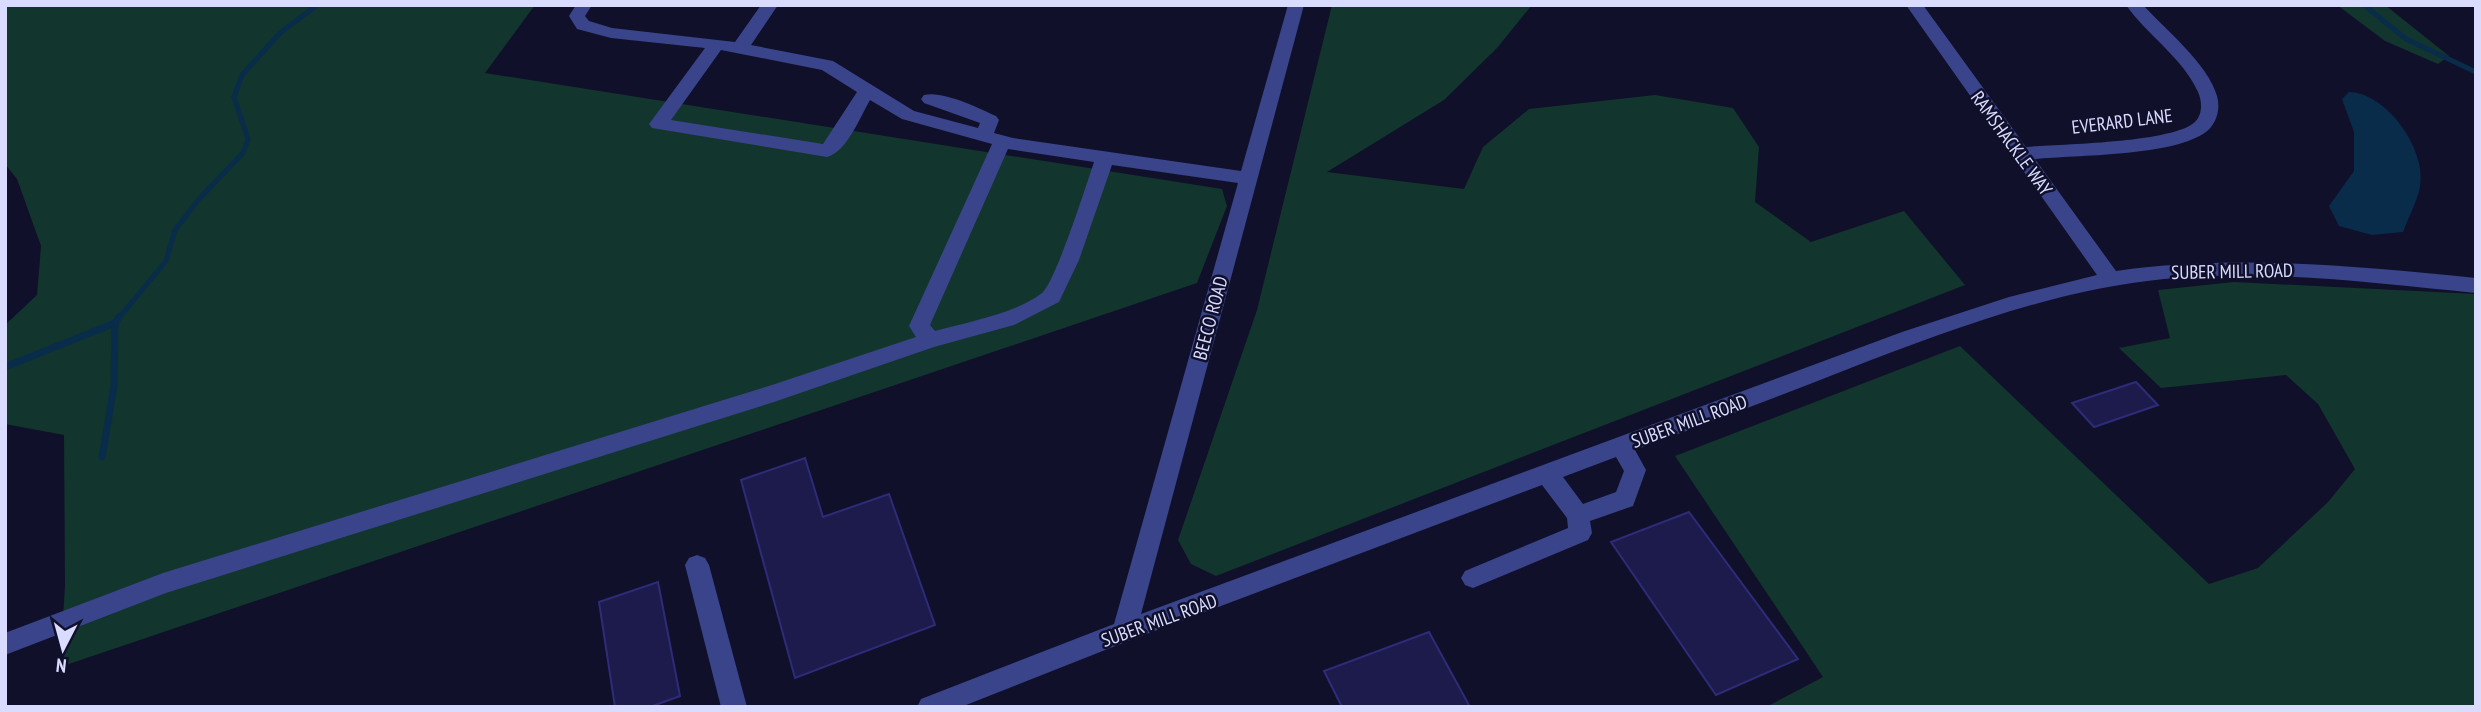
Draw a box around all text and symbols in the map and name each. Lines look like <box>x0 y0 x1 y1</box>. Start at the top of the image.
street label: RAMSHACKLE WAY <box>1966 86 2058 200</box>
street label: EVERARD LANE <box>2070 103 2174 139</box>
street label: SUBER MILL ROAD <box>2171 258 2293 284</box>
street label: BEECO ROAD <box>1187 274 1233 362</box>
street label: SUBER MILL ROAD <box>1628 389 1750 453</box>
street label: SUBER MILL ROAD <box>1098 588 1220 652</box>
north arrow <box>28 614 98 684</box>
text: N <box>55 653 68 678</box>

